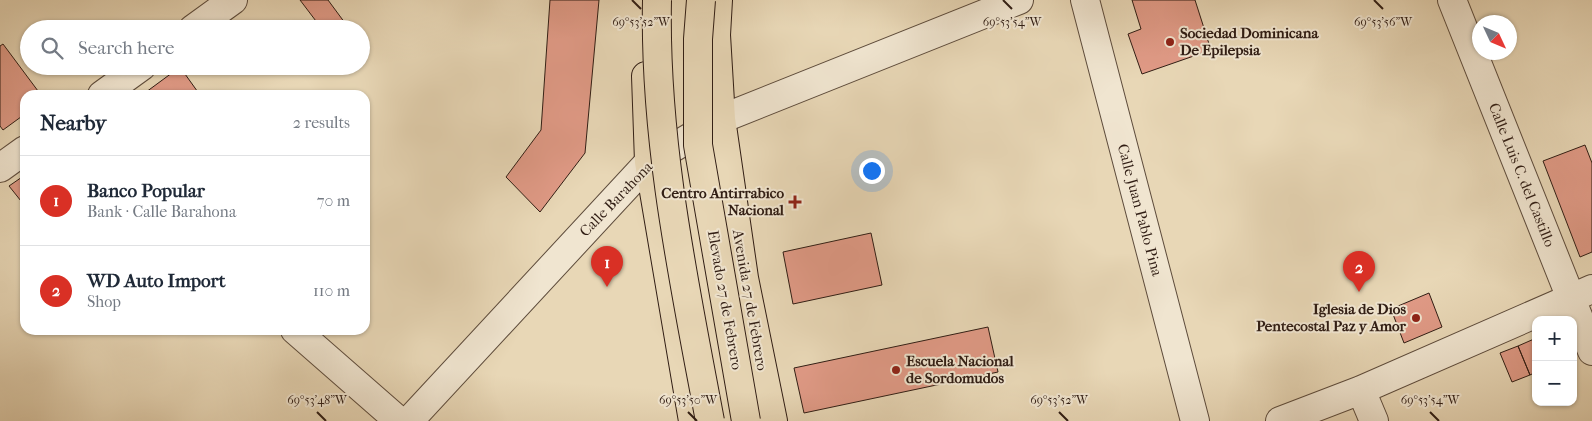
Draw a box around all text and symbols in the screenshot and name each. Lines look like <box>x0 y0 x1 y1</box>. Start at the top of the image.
text: 69°53'52"W <box>612 15 671 29</box>
text: 69°53'54"W <box>983 15 1043 29</box>
text: 69°53'56"W <box>1354 15 1413 29</box>
north arrow <box>1472 15 1517 60</box>
search box <box>20 20 370 75</box>
place label: Sociedad Dominicana De Epilepsia <box>1180 24 1319 59</box>
icon: search <box>38 34 66 62</box>
marker: Sociedad Dominicana De Epilepsia <box>1164 36 1176 48</box>
text: Search here <box>78 37 174 59</box>
street label: Calle Luis C. del Castillo <box>1485 100 1559 250</box>
text: Nearby <box>40 111 106 135</box>
text: 2 results <box>293 113 350 132</box>
street label: Calle Juan Pablo Pina <box>1114 142 1167 279</box>
street label: Calle Barahona <box>576 157 657 240</box>
your location <box>859 158 885 184</box>
text: Banco Popular <box>87 180 205 202</box>
place label: Centro Antirrabico Nacional <box>661 184 785 219</box>
text: 1 <box>53 191 59 210</box>
text: 70 m <box>317 191 350 210</box>
marker: Centro Antirrabico Nacional <box>788 195 802 209</box>
text: Bank · Calle Barahona <box>87 202 236 221</box>
street label: Avenida 27 de Febrero <box>729 227 771 372</box>
street label: Elevado 27 de Febrero <box>704 229 746 372</box>
pin: 1 <box>591 246 623 287</box>
pin: 2 <box>1343 251 1375 292</box>
text: WD Auto Import <box>87 270 226 292</box>
text: 2 <box>52 281 60 300</box>
text: 110 m <box>313 281 350 300</box>
text: Shop <box>87 292 121 311</box>
place label: Iglesia de Dios Pentecostal Paz y Amor <box>1256 300 1407 335</box>
marker: Iglesia de Dios Pentecostal Paz y Amor <box>1410 312 1422 324</box>
map controls <box>1532 316 1577 406</box>
button: + <box>1532 316 1577 361</box>
place label: Escuela Nacional de Sordomudos <box>906 352 1014 387</box>
button: − <box>1532 361 1577 406</box>
marker: Escuela Nacional de Sordomudos <box>890 364 902 376</box>
text: 69°53'48"W <box>287 393 348 407</box>
text: 69°53'50"W <box>659 393 718 407</box>
text: 69°53'52"W <box>1030 393 1089 407</box>
text: 69°53'54"W <box>1401 393 1461 407</box>

